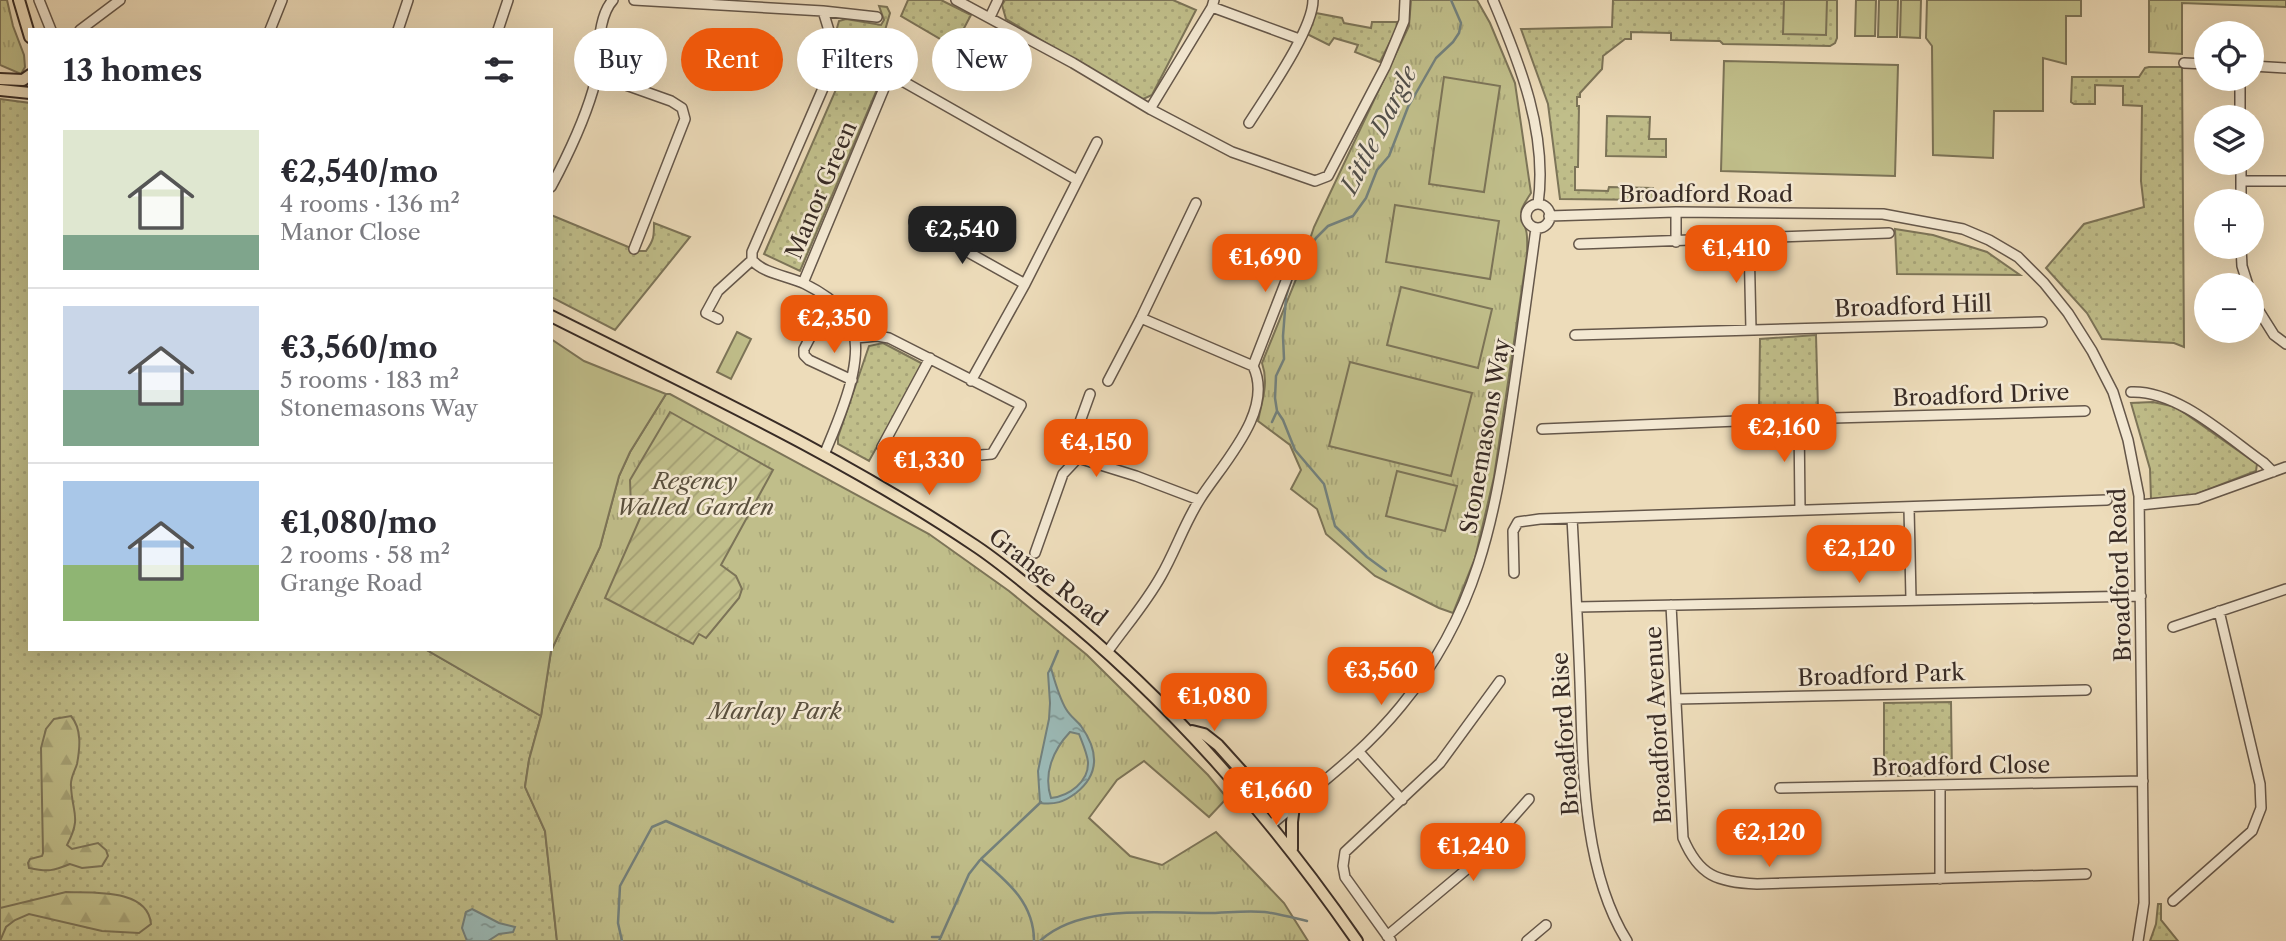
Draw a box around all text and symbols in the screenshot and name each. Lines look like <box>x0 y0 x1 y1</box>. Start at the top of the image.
map controls <box>2194 21 2264 343</box>
button: locate <box>2194 21 2264 91</box>
chip: Buy <box>574 28 667 91</box>
chip: Rent <box>681 28 783 91</box>
chip: Filters <box>797 28 918 91</box>
chip: New <box>932 28 1032 91</box>
icon: filters <box>480 51 518 89</box>
text: 13 homes <box>63 52 202 89</box>
water label: Little Dargle <box>1333 60 1424 200</box>
button: layers <box>2194 105 2264 175</box>
street label: Manor Green <box>779 117 863 263</box>
text: €2,540/mo <box>280 153 438 190</box>
icon: home <box>119 158 203 242</box>
street label: Broadford Road <box>1619 180 1793 208</box>
button: + <box>2194 189 2264 259</box>
text: 4 rooms · 136 m² <box>280 190 460 218</box>
pin: €2,540 <box>905 206 1019 266</box>
text: €2,540 <box>924 215 1000 243</box>
text: Manor Close <box>280 218 421 246</box>
pin: €1,410 <box>1679 226 1793 285</box>
pin: €1,690 <box>1208 234 1322 294</box>
text: €1,410 <box>1701 234 1771 262</box>
text: €1,690 <box>1228 243 1302 271</box>
button: − <box>2194 273 2264 343</box>
street label: Broadford Hill <box>1834 289 1992 323</box>
pin: €2,350 <box>777 296 891 355</box>
text: €2,350 <box>797 304 871 332</box>
text: €3,560/mo <box>280 329 438 366</box>
icon: home <box>119 334 203 418</box>
street label: Stonemasons Way <box>1454 336 1516 536</box>
text: 5 rooms · 183 m² <box>280 366 459 394</box>
street label: Broadford Drive <box>1892 378 2070 412</box>
text: Stonemasons Way <box>280 394 478 422</box>
pin: €2,160 <box>1727 405 1841 464</box>
text: €2,160 <box>1747 413 1821 441</box>
pin: €4,150 <box>1039 420 1153 479</box>
text: €4,150 <box>1060 428 1132 456</box>
pin: €1,330 <box>872 438 986 497</box>
text: €1,330 <box>893 446 965 474</box>
park label: Regency Walled Garden <box>616 467 774 521</box>
street label: Broadford Road <box>2103 488 2137 662</box>
text: €1,080/mo <box>280 504 437 541</box>
icon: home <box>119 509 203 593</box>
street label: Grange Road <box>983 522 1113 632</box>
pin: €2,120 <box>1802 526 1916 585</box>
text: €2,120 <box>1822 534 1896 562</box>
text: 2 rooms · 58 m² <box>280 541 450 569</box>
text: Grange Road <box>280 569 423 597</box>
street label: Broadford Avenue <box>1639 625 1677 825</box>
pin: €3,560 <box>1324 648 1438 707</box>
street label: Broadford Rise <box>1545 651 1585 817</box>
text: €3,560 <box>1343 656 1419 684</box>
street label: Broadford Park <box>1797 658 1967 692</box>
pin: €1,080 <box>1157 674 1271 733</box>
text: €1,080 <box>1177 682 1251 710</box>
park label: Marlay Park <box>705 697 842 725</box>
street label: Broadford Close <box>1871 750 2051 782</box>
pin: €1,660 <box>1219 768 1333 827</box>
text: €1,660 <box>1239 776 1313 804</box>
pin: €2,120 <box>1712 810 1826 869</box>
text: €2,120 <box>1732 818 1806 846</box>
pin: €1,240 <box>1416 824 1530 883</box>
text: €1,240 <box>1436 832 1510 860</box>

